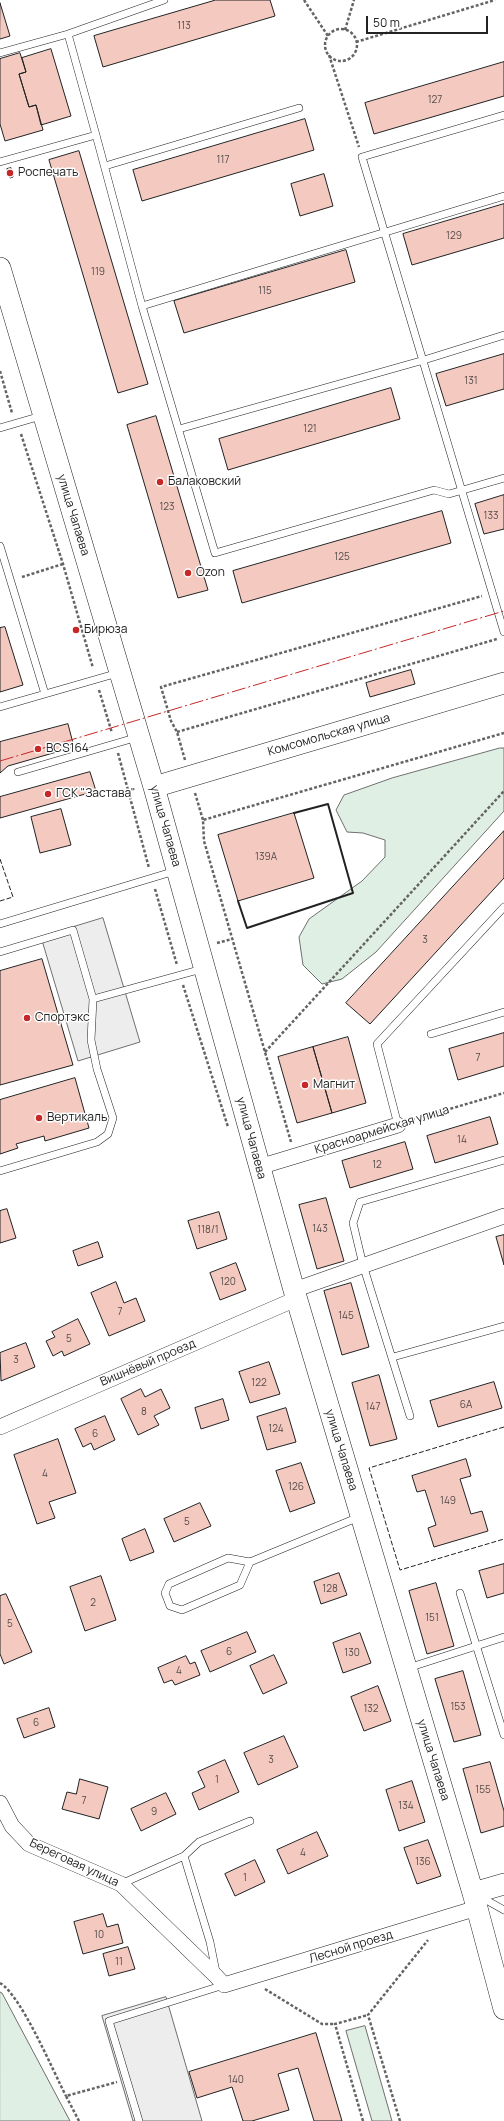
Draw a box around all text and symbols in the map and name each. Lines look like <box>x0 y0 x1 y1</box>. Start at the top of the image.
scale bar <box>368 8 490 34</box>
text: 50 m <box>373 14 400 31</box>
house number: 113 <box>177 20 191 32</box>
house number: 127 <box>428 94 442 106</box>
house number: 117 <box>217 154 229 166</box>
place label: Роспечать <box>18 166 79 180</box>
marker: Роспечать <box>5 168 15 178</box>
house number: 129 <box>446 230 462 242</box>
house number: 119 <box>91 266 105 278</box>
house number: 115 <box>258 285 272 297</box>
house number: 131 <box>464 375 478 387</box>
house number: 121 <box>303 423 317 435</box>
street label: улица Чапаева <box>54 473 92 557</box>
place label: Балаковский <box>168 475 241 489</box>
marker: Балаковский <box>155 477 165 487</box>
house number: 123 <box>159 501 175 513</box>
house number: 133 <box>484 510 498 522</box>
house number: 125 <box>334 551 350 563</box>
place label: Ozon <box>196 566 225 580</box>
marker: Ozon <box>183 568 193 578</box>
place label: Бирюза <box>84 623 127 637</box>
marker: Бирюза <box>71 625 81 635</box>
street label: Комсомольская улица <box>266 711 392 759</box>
place label: BCS164 <box>46 742 89 756</box>
marker: BCS164 <box>33 744 43 754</box>
street label: улица Чапаева <box>146 783 184 869</box>
place label: ГСК "Застава" <box>56 787 136 801</box>
marker: ГСК "Застава" <box>43 789 53 799</box>
house number: 139А <box>255 851 277 863</box>
house number: 3 <box>422 934 428 946</box>
place label: Спортэкс <box>35 1011 90 1025</box>
marker: Спортэкс <box>22 1013 32 1023</box>
house number: 7 <box>475 1052 481 1064</box>
place label: Магнит <box>313 1078 355 1092</box>
marker: Магнит <box>300 1080 310 1090</box>
street label: улица Чапаева <box>233 1095 269 1181</box>
street label: Красноармейская улица <box>313 1103 451 1157</box>
place label: Вертикаль <box>47 1111 107 1125</box>
marker: Вертикаль <box>34 1113 44 1123</box>
house number: 14 <box>457 1134 467 1146</box>
house number: 12 <box>372 1159 382 1171</box>
house number: 143 <box>312 1223 328 1235</box>
house number: 118/1 <box>197 1224 219 1236</box>
house number: 120 <box>220 1276 236 1288</box>
house number: 7 <box>117 1306 123 1318</box>
house number: 145 <box>338 1310 354 1322</box>
house number: 5 <box>66 1333 72 1345</box>
street label: Вишнёвый проезд <box>98 1336 198 1390</box>
house number: 3 <box>13 1354 19 1366</box>
house number: 122 <box>251 1377 267 1389</box>
house number: 6А <box>460 1399 472 1411</box>
house number: 147 <box>366 1401 380 1413</box>
house number: 8 <box>141 1406 147 1418</box>
street label: улица Чапаева <box>322 1408 360 1492</box>
house number: 124 <box>268 1423 284 1435</box>
house number: 6 <box>92 1428 98 1440</box>
house number: 4 <box>42 1468 48 1480</box>
house number: 126 <box>288 1481 304 1493</box>
house number: 149 <box>440 1495 456 1507</box>
house number: 5 <box>184 1516 190 1528</box>
house number: 128 <box>322 1583 338 1595</box>
house number: 2 <box>90 1597 96 1609</box>
house number: 151 <box>425 1612 439 1624</box>
house number: 5 <box>7 1618 13 1630</box>
house number: 6 <box>226 1646 232 1658</box>
house number: 130 <box>344 1647 360 1659</box>
house number: 4 <box>176 1665 182 1677</box>
house number: 153 <box>450 1701 466 1713</box>
house number: 132 <box>363 1703 379 1715</box>
house number: 6 <box>33 1717 39 1729</box>
street label: улица Чапаева <box>414 1718 452 1802</box>
house number: 3 <box>268 1754 274 1766</box>
house number: 1 <box>215 1774 219 1786</box>
house number: 155 <box>475 1784 491 1796</box>
house number: 7 <box>81 1795 87 1807</box>
house number: 134 <box>398 1800 414 1812</box>
house number: 9 <box>151 1806 157 1818</box>
street label: Береговая улица <box>27 1836 121 1890</box>
house number: 4 <box>300 1847 306 1859</box>
house number: 136 <box>415 1856 431 1868</box>
house number: 1 <box>243 1872 247 1884</box>
street label: Лесной проезд <box>308 1927 394 1967</box>
house number: 10 <box>94 1929 104 1941</box>
house number: 11 <box>115 1956 123 1968</box>
house number: 140 <box>228 2074 244 2086</box>

